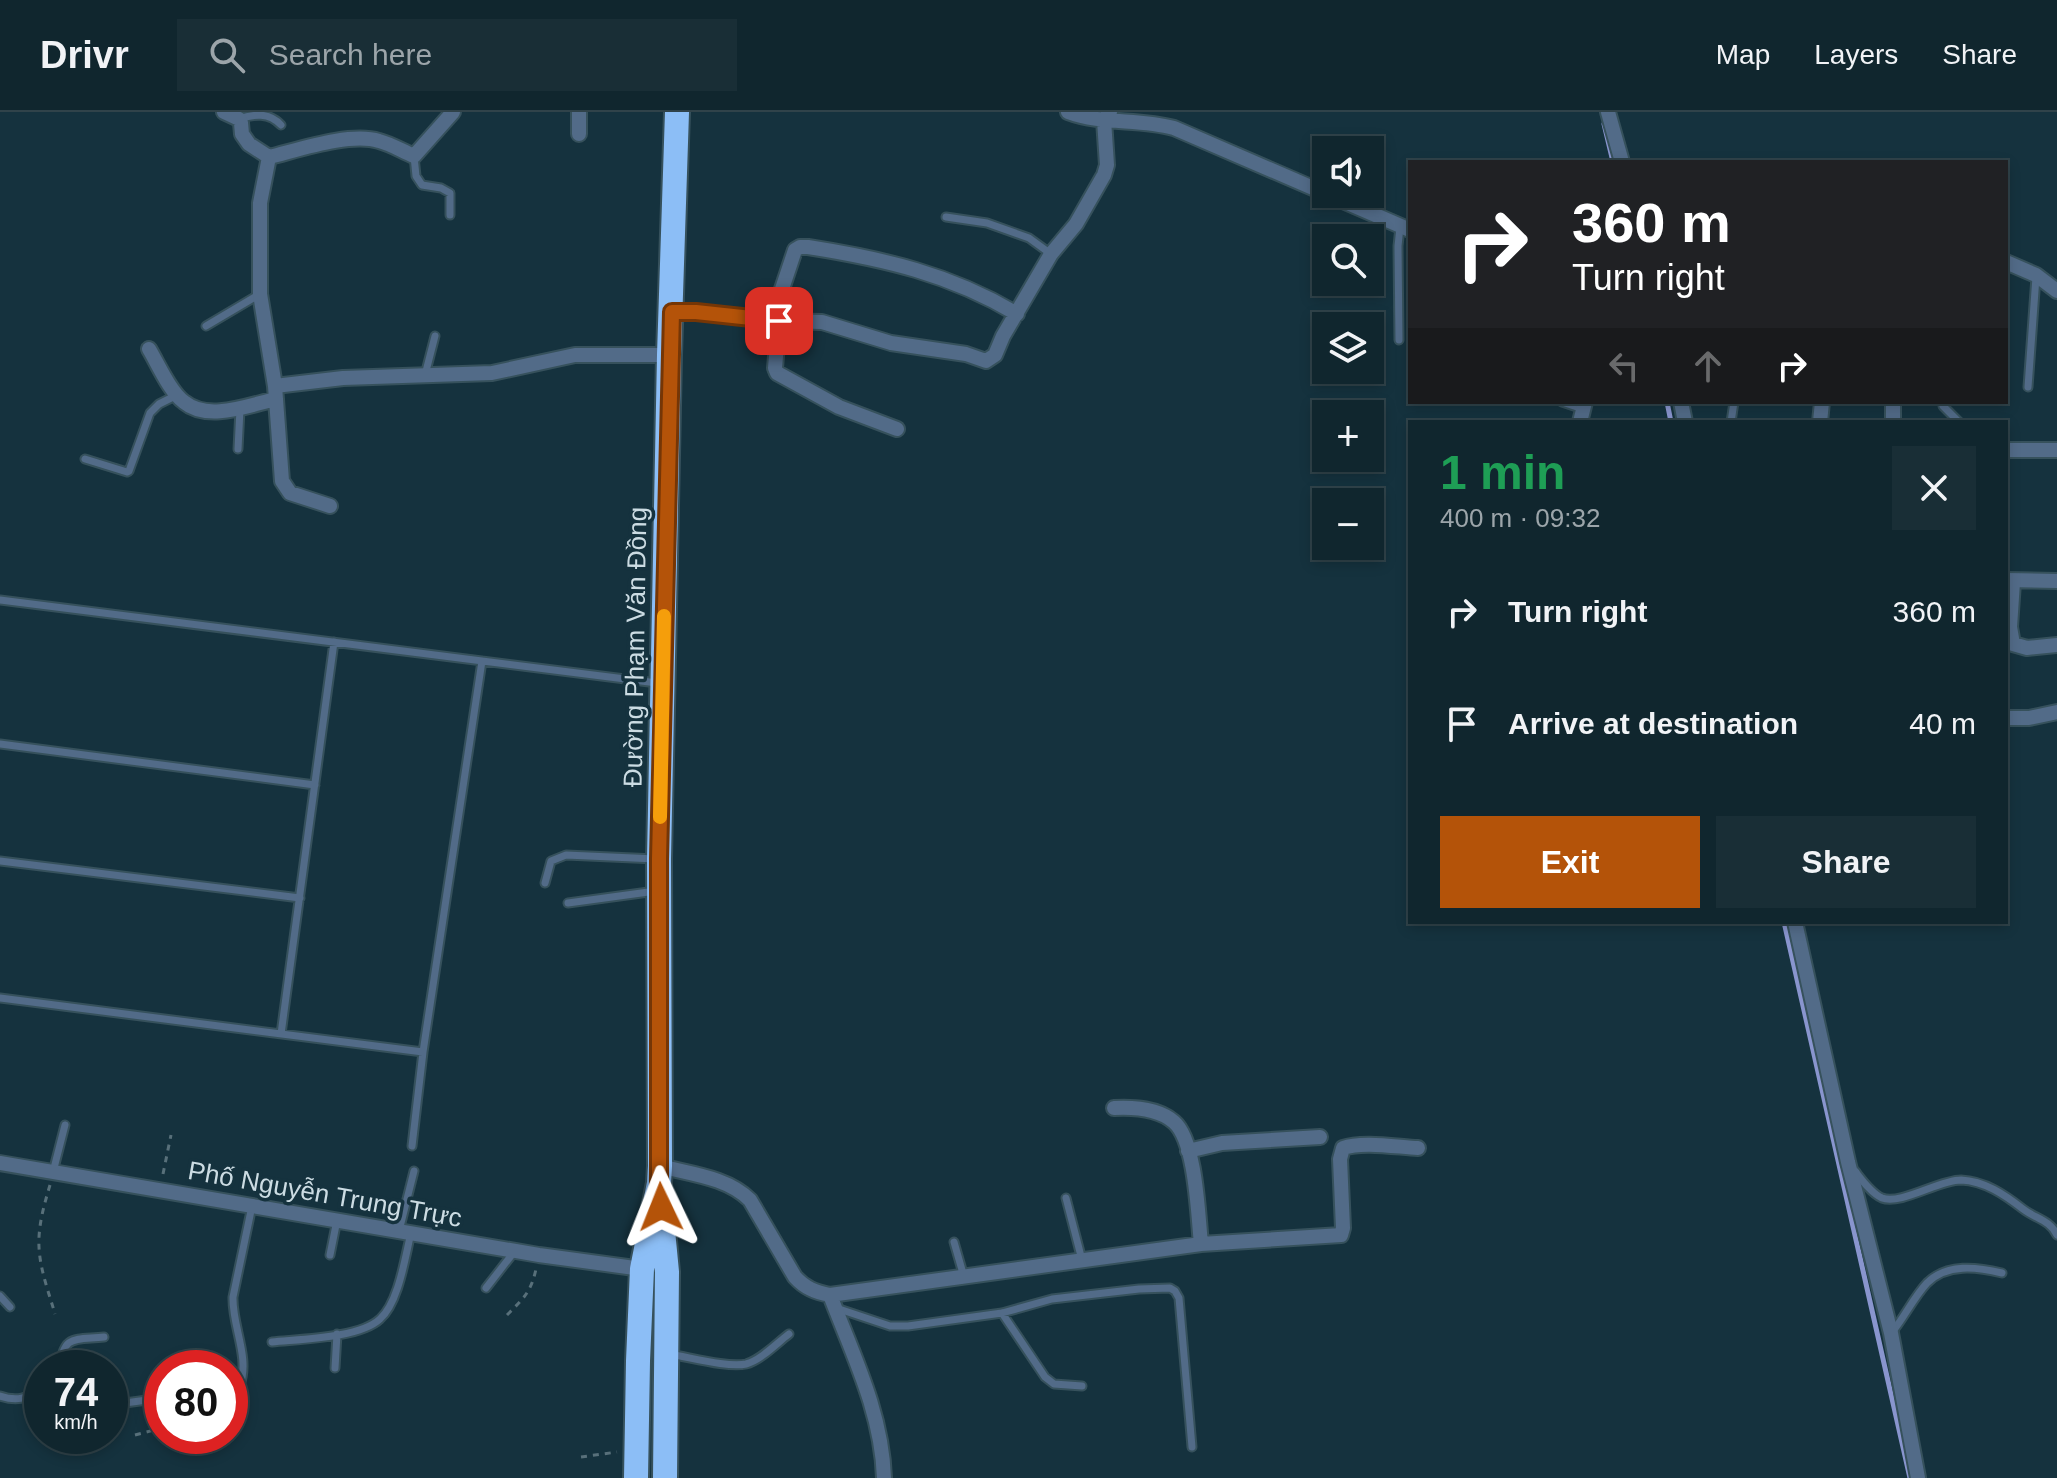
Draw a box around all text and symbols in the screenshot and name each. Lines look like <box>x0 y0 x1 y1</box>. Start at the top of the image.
search box <box>177 19 737 91</box>
icon: search <box>205 33 249 77</box>
text: Drivr <box>40 34 129 76</box>
text: Search here <box>269 38 432 71</box>
text: Map <box>1716 39 1770 70</box>
text: Layers <box>1814 39 1898 70</box>
text: Share <box>1942 39 2017 70</box>
map controls <box>1312 136 1384 560</box>
button: sound <box>1312 136 1384 208</box>
text: 360 m <box>1572 191 1731 254</box>
icon: right <box>1440 192 1544 296</box>
button: search <box>1312 224 1384 296</box>
text: Turn right <box>1572 257 1725 298</box>
pin <box>745 287 813 355</box>
icon: arrive <box>757 299 801 343</box>
button: layers <box>1312 312 1384 384</box>
icon: left <box>1602 344 1646 388</box>
icon: ahead <box>1686 344 1730 388</box>
icon: right <box>1770 344 1814 388</box>
button: + <box>1312 400 1384 472</box>
text: 1 min <box>1440 446 1565 499</box>
button: close <box>1892 446 1976 530</box>
button: − <box>1312 488 1384 560</box>
text: 400 m · 09:32 <box>1440 503 1600 533</box>
street label: Đường Phạm Văn Đồng <box>618 507 652 787</box>
icon: right <box>1440 590 1484 634</box>
text: Turn right <box>1508 595 1647 628</box>
text: 360 m <box>1893 595 1976 628</box>
icon: arrive <box>1440 702 1484 746</box>
text: Arrive at destination <box>1508 707 1798 740</box>
text: 40 m <box>1909 707 1976 740</box>
button: Exit <box>1440 816 1700 908</box>
button: Share <box>1716 816 1976 908</box>
street label: Phố Nguyễn Trung Trực <box>186 1155 464 1233</box>
position arrow <box>619 1165 703 1249</box>
speed limit sign: 80 <box>144 1350 248 1454</box>
text: 74 <box>54 1370 98 1414</box>
text: km/h <box>54 1411 98 1433</box>

